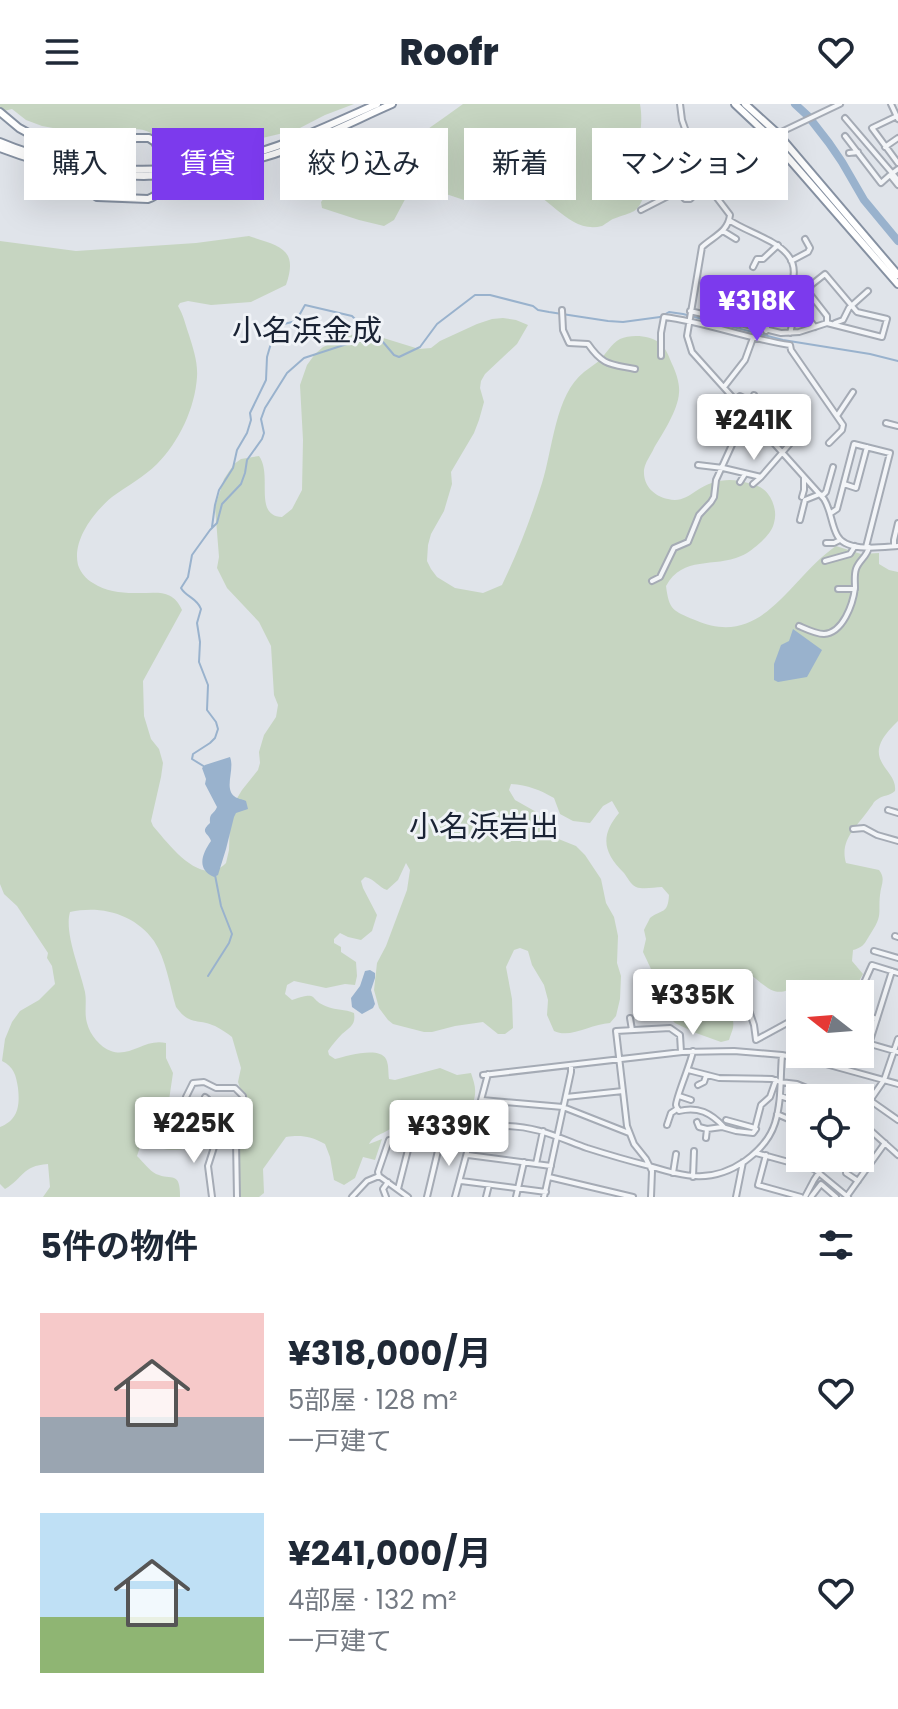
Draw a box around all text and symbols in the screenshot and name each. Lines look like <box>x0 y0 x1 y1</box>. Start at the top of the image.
text: Roofr <box>399 27 499 78</box>
icon: menu <box>40 30 84 74</box>
icon: heart <box>814 30 858 74</box>
chip: 購入 <box>24 128 136 200</box>
chip: 賃貸 <box>152 128 264 200</box>
chip: 絞り込み <box>280 128 448 200</box>
chip: 新着 <box>464 128 576 200</box>
chip: マンション <box>592 128 788 200</box>
pin: ¥318K <box>701 275 813 343</box>
text: ¥318K <box>718 283 796 319</box>
district label: 小名浜金成 <box>232 309 382 352</box>
pin: ¥241K <box>698 394 810 462</box>
text: ¥241K <box>715 402 793 438</box>
district label: 小名浜岩出 <box>409 805 559 848</box>
pin: ¥335K <box>637 969 749 1037</box>
text: ¥335K <box>651 977 735 1013</box>
north arrow <box>786 980 874 1068</box>
map controls <box>786 980 874 1172</box>
button: locate <box>786 1084 874 1172</box>
pin: ¥225K <box>138 1097 250 1165</box>
pin: ¥339K <box>393 1100 505 1168</box>
text: ¥225K <box>153 1105 235 1141</box>
text: ¥339K <box>407 1108 491 1144</box>
text: 5件の物件 <box>40 1222 198 1270</box>
icon: filters <box>814 1223 858 1267</box>
text: ¥318,000/月 <box>288 1329 492 1377</box>
icon: home <box>104 1345 200 1441</box>
icon: heart <box>814 1371 858 1415</box>
text: 5部屋 · 128 m² <box>288 1382 458 1418</box>
text: 一戸建て <box>288 1423 392 1459</box>
text: ¥241,000/月 <box>288 1529 492 1577</box>
icon: home <box>104 1545 200 1641</box>
icon: heart <box>814 1571 858 1615</box>
text: 4部屋 · 132 m² <box>288 1582 457 1618</box>
text: 一戸建て <box>288 1623 392 1659</box>

